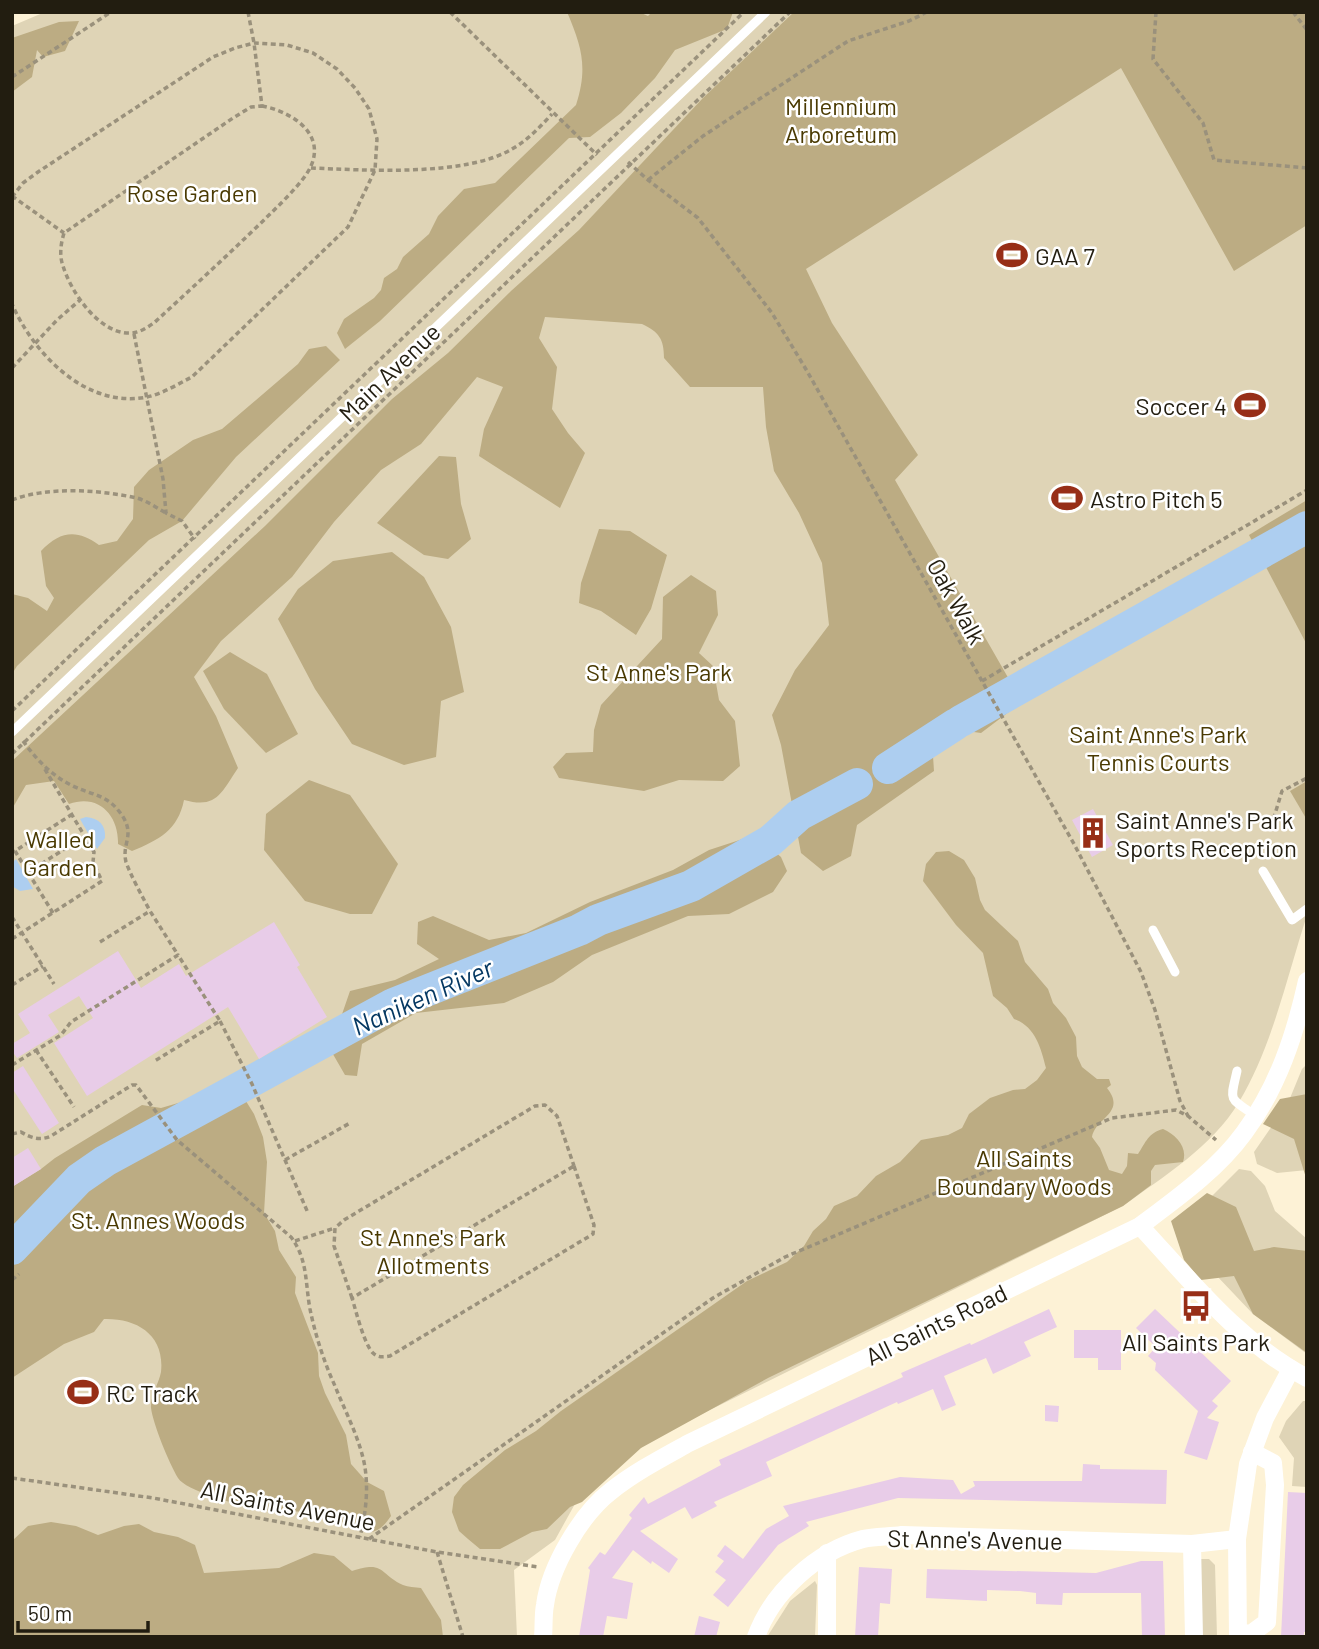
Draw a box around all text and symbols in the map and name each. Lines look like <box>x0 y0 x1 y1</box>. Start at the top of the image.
park label: Millennium Arboretum <box>785 91 897 148</box>
park label: Rose Garden <box>126 178 258 207</box>
sports icon: GAA 7 <box>995 238 1029 272</box>
place label: GAA 7 <box>1035 241 1095 270</box>
street label: Main Avenue <box>332 317 446 427</box>
sports icon: Soccer 4 <box>1233 388 1267 422</box>
place label: Soccer 4 <box>1136 391 1227 420</box>
sports icon: Astro Pitch 5 <box>1050 481 1084 515</box>
place label: Astro Pitch 5 <box>1090 484 1223 513</box>
street label: Oak Walk <box>922 553 992 649</box>
park label: St Anne's Park <box>586 657 732 686</box>
park label: Saint Anne's Park Tennis Courts <box>1069 719 1247 776</box>
place label: Saint Anne's Park Sports Reception <box>1116 805 1297 862</box>
building icon: Saint Anne's Park Sports Reception <box>1076 816 1110 850</box>
park label: Walled Garden <box>23 824 97 881</box>
water label: Naniken River <box>347 951 498 1041</box>
park label: All Saints Boundary Woods <box>936 1143 1112 1200</box>
park label: St. Annes Woods <box>71 1205 245 1234</box>
park label: St Anne's Park Allotments <box>360 1222 506 1279</box>
street label: All Saints Road <box>861 1277 1011 1371</box>
bus stop icon: All Saints Park <box>1179 1289 1213 1323</box>
place label: All Saints Park <box>1122 1327 1270 1356</box>
sports icon: RC Track <box>66 1375 100 1409</box>
place label: RC Track <box>106 1378 198 1407</box>
street label: All Saints Avenue <box>198 1474 378 1536</box>
street label: St Anne's Avenue <box>887 1523 1063 1555</box>
scale bar <box>18 1590 147 1634</box>
text: 50 m <box>28 1600 72 1625</box>

